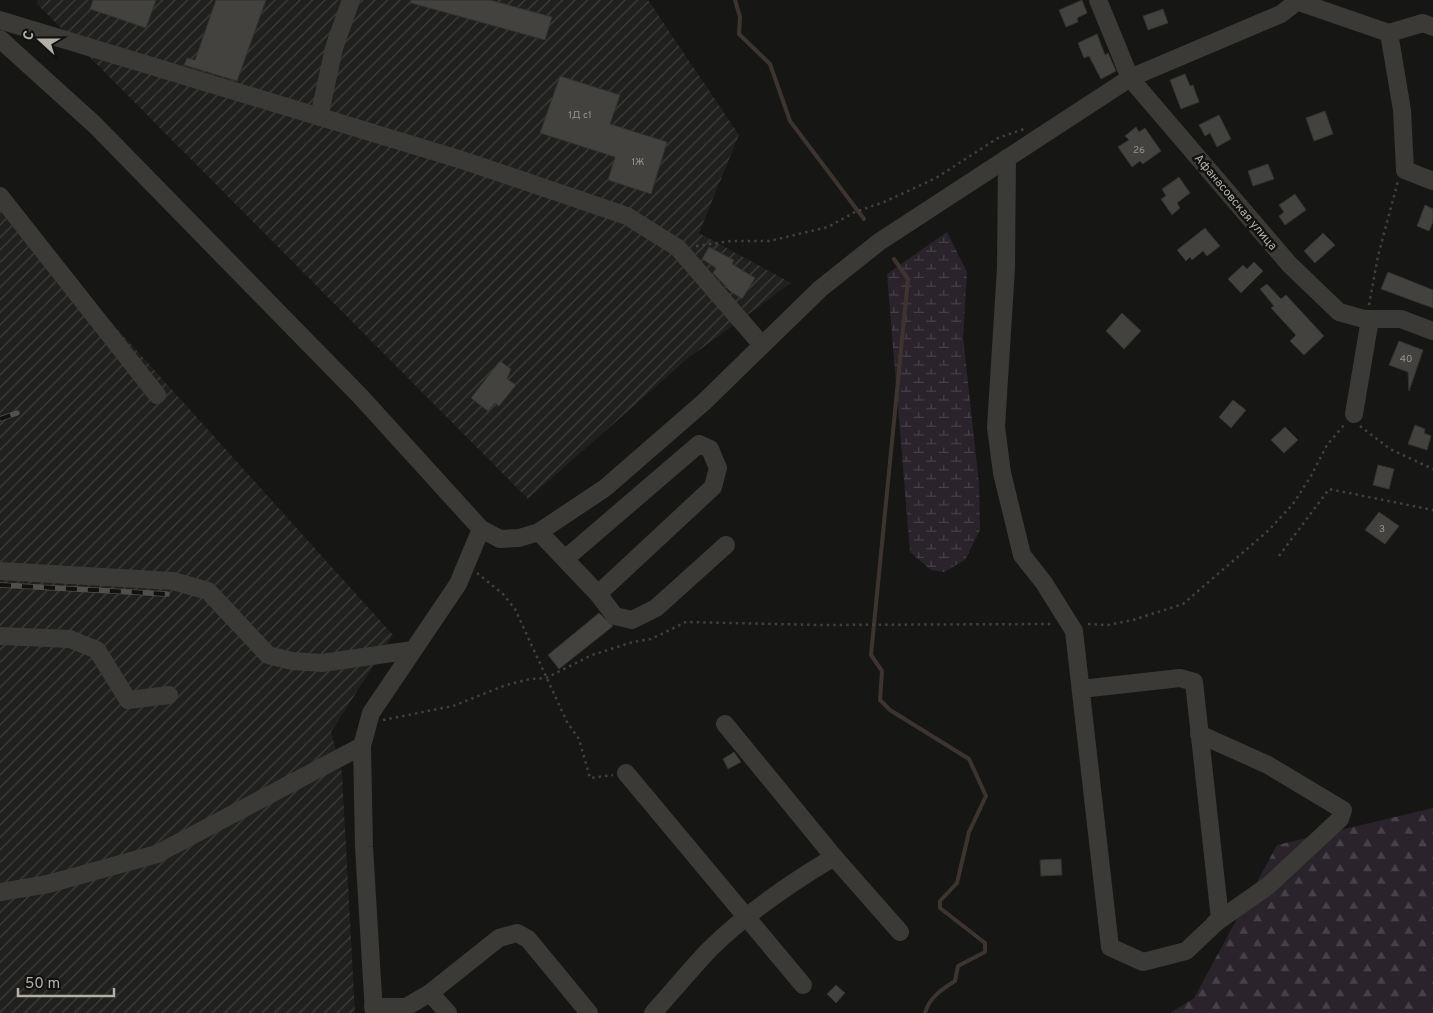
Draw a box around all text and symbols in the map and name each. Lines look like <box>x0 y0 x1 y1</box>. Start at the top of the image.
north arrow <box>15 15 65 65</box>
text: С <box>20 29 39 43</box>
house number: 1Д с1 <box>568 109 592 122</box>
house number: 26 <box>1133 144 1145 157</box>
street label: Афанасовская улица <box>1190 151 1280 254</box>
house number: 1Ж <box>632 156 645 169</box>
house number: 40 <box>1400 353 1412 366</box>
house number: 3 <box>1379 523 1385 536</box>
scale bar <box>18 966 114 998</box>
text: 50 m <box>25 975 60 994</box>

